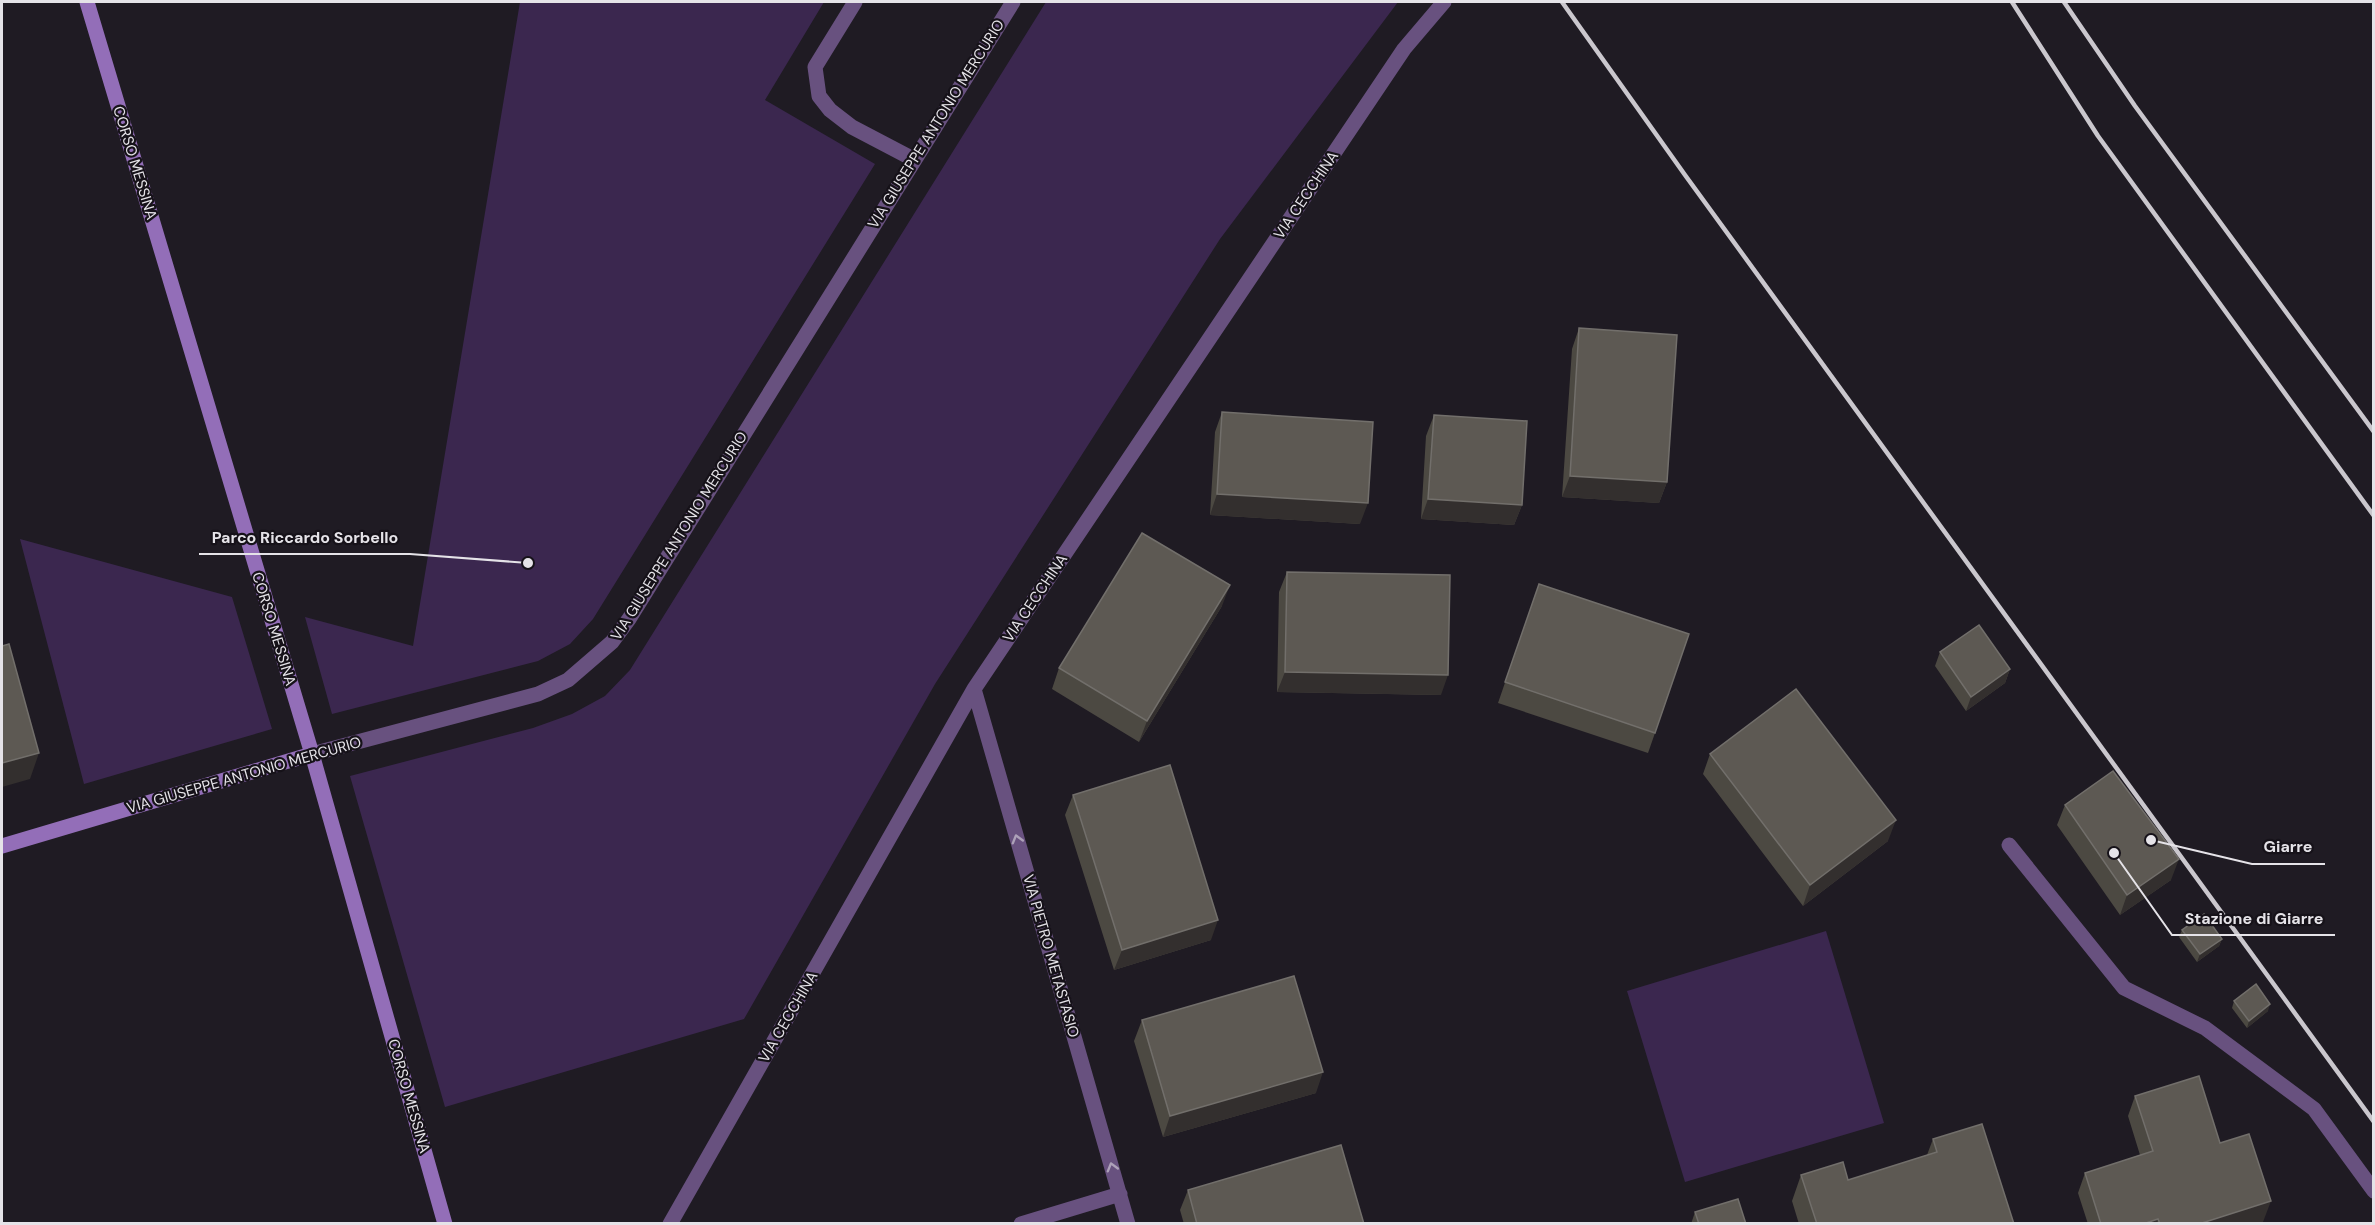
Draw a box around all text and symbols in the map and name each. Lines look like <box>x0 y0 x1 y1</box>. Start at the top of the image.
street label: VIA GIUSEPPE ANTONIO MERCURIO <box>863 16 1009 232</box>
street label: CORSO MESSINA <box>108 104 162 222</box>
street label: VIA CECCHINA <box>1269 147 1343 243</box>
street label: VIA GIUSEPPE ANTONIO MERCURIO <box>606 428 752 644</box>
callout: Parco Riccardo Sorbello <box>199 520 410 554</box>
text: Parco Riccardo Sorbello <box>212 527 398 548</box>
street label: VIA CECCHINA <box>998 550 1072 646</box>
street label: CORSO MESSINA <box>247 570 301 688</box>
street label: VIA GIUSEPPE ANTONIO MERCURIO <box>124 732 364 818</box>
callout: Giarre <box>2252 830 2325 864</box>
one-way arrow <box>1012 834 1025 844</box>
text: Giarre <box>2264 836 2312 857</box>
street label: VIA PIETRO METASTASIO <box>1018 872 1084 1040</box>
callout: Stazione di Giarre <box>2172 901 2335 935</box>
text: Stazione di Giarre <box>2185 908 2323 929</box>
street label: VIA CECCHINA <box>754 968 822 1066</box>
street label: CORSO MESSINA <box>383 1037 435 1155</box>
one-way arrow <box>1107 1162 1119 1173</box>

